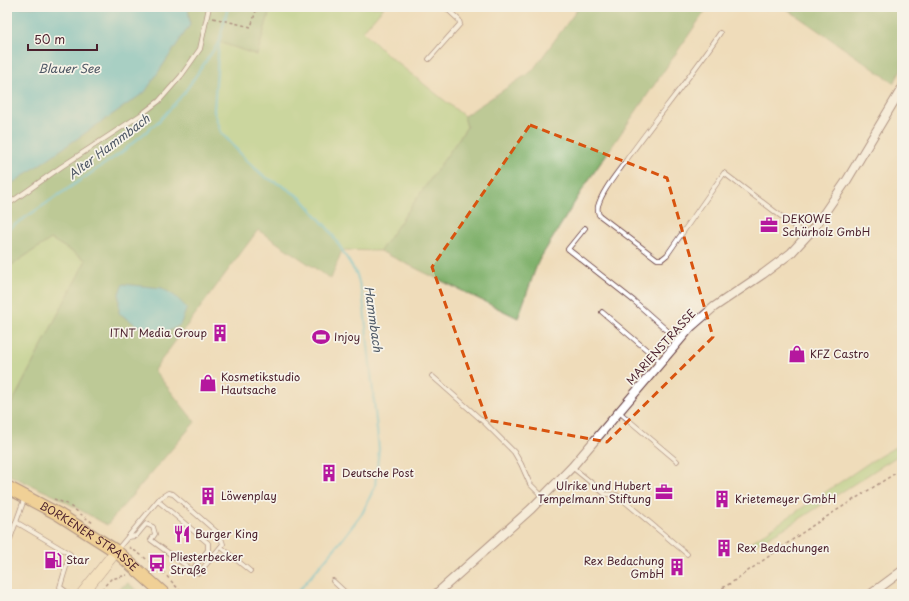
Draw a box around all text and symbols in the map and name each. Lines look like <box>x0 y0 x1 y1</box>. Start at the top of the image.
scale bar <box>28 26 97 52</box>
text: 50 m <box>34 30 65 48</box>
water label: Blauer See <box>38 59 100 77</box>
water label: Alter Hammbach <box>64 109 154 183</box>
place label: DEKOWE Schürholz GmbH <box>782 210 870 240</box>
office icon: DEKOWE Schürholz GmbH <box>759 215 779 235</box>
water label: Hammbach <box>360 285 388 354</box>
street label: MARIENSTRASSE <box>622 305 699 388</box>
building icon: ITNT Media Group <box>210 323 230 343</box>
place label: ITNT Media Group <box>110 324 207 341</box>
sports icon: Injoy <box>311 327 331 347</box>
place label: Injoy <box>334 328 360 345</box>
shop icon: KFZ Castro <box>787 344 807 364</box>
place label: KFZ Castro <box>810 345 869 362</box>
place label: Kosmetikstudio Hautsache <box>221 368 300 398</box>
shop icon: Kosmetikstudio Hautsache <box>198 373 218 393</box>
building icon: Deutsche Post <box>319 463 339 483</box>
place label: Deutsche Post <box>342 464 414 481</box>
place label: Ulrike und Hubert Tempelmann Stiftung <box>538 477 652 507</box>
office icon: Ulrike und Hubert Tempelmann Stiftung <box>654 482 674 502</box>
building icon: Löwenplay <box>198 486 218 506</box>
place label: Löwenplay <box>221 487 277 504</box>
building icon: Krietemeyer GmbH <box>712 489 732 509</box>
place label: Krietemeyer GmbH <box>735 490 836 507</box>
street label: BORKENER STRASSE <box>37 497 143 575</box>
restaurant icon: Burger King <box>172 524 192 544</box>
place label: Burger King <box>195 525 258 542</box>
building icon: Rex Bedachungen <box>714 538 734 558</box>
place label: Rex Bedachungen <box>737 539 830 556</box>
place label: Pliesterbecker Straße <box>170 548 244 578</box>
fuel station icon: Star <box>43 550 63 570</box>
place label: Star <box>66 551 89 568</box>
place label: Rex Bedachung GmbH <box>584 552 664 582</box>
bus stop icon: Pliesterbecker Straße <box>147 553 167 573</box>
building icon: Rex Bedachung GmbH <box>667 557 687 577</box>

